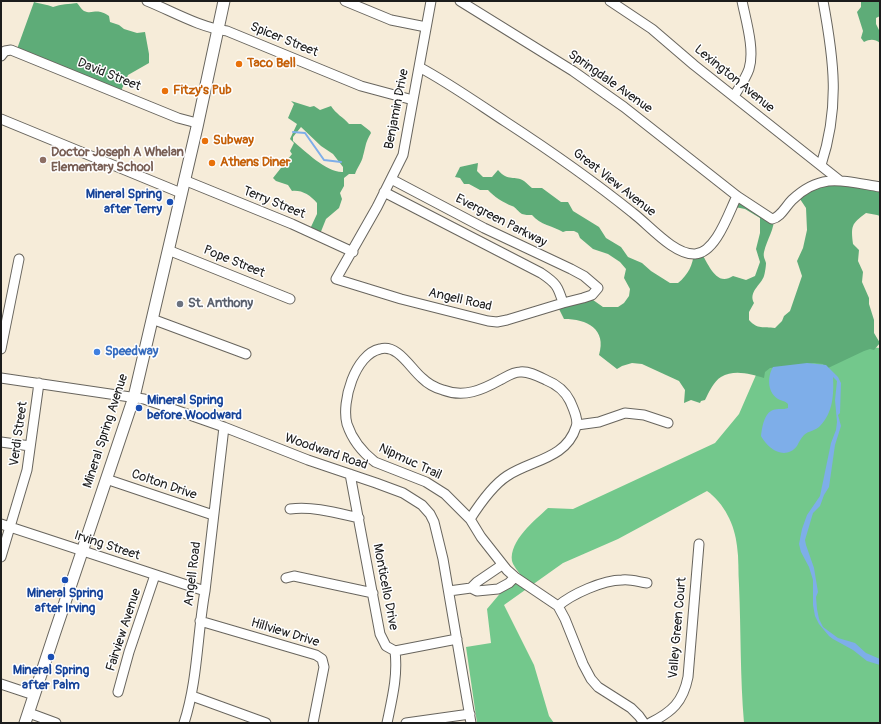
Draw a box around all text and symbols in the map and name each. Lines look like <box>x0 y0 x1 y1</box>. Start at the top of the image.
street label: Spicer Street <box>248 19 320 61</box>
street label: Lexington Avenue <box>691 42 777 116</box>
street label: Springdale Avenue <box>565 47 655 117</box>
street label: David Street <box>75 55 143 95</box>
place label: Taco Bell <box>247 56 296 72</box>
marker: Taco Bell <box>234 59 244 69</box>
street label: Benjamin Drive <box>382 67 412 151</box>
place label: Fitzy's Pub <box>173 83 232 99</box>
marker: Fitzy's Pub <box>160 86 170 96</box>
place label: Subway <box>213 133 254 149</box>
marker: Subway <box>200 136 210 146</box>
place label: Doctor Joseph A Whelan Elementary School <box>51 145 184 176</box>
street label: Great View Avenue <box>569 146 659 220</box>
marker: Doctor Joseph A Whelan Elementary School <box>38 155 48 165</box>
place label: Athens Diner <box>220 155 290 171</box>
marker: Athens Diner <box>207 158 217 168</box>
street label: Terry Street <box>241 183 307 223</box>
place label: Mineral Spring after Terry <box>86 187 162 218</box>
street label: Evergreen Parkway <box>453 191 549 251</box>
marker: Mineral Spring after Terry <box>165 197 175 207</box>
street label: Pope Street <box>201 243 267 281</box>
street label: Angell Road <box>427 285 493 315</box>
place label: St. Anthony <box>188 296 253 312</box>
marker: St. Anthony <box>175 299 185 309</box>
place label: Speedway <box>105 344 158 360</box>
marker: Speedway <box>92 347 102 357</box>
street label: Mineral Spring Avenue <box>80 372 132 490</box>
place label: Mineral Spring before Woodward <box>147 393 242 424</box>
street label: Verdi Street <box>7 401 31 467</box>
marker: Mineral Spring before Woodward <box>134 403 144 413</box>
street label: Woodward Road <box>282 431 370 473</box>
street label: Nipmuc Trail <box>376 441 444 483</box>
street label: Colton Drive <box>129 467 199 503</box>
street label: Irving Street <box>72 528 142 564</box>
street label: Angell Road <box>181 541 205 607</box>
street label: Monticello Drive <box>369 542 401 632</box>
marker: Mineral Spring after Irving <box>60 575 70 585</box>
street label: Valley Green Court <box>666 577 690 679</box>
place label: Mineral Spring after Irving <box>27 586 103 617</box>
street label: Fairview Avenue <box>103 587 145 673</box>
street label: Hillview Drive <box>249 615 321 651</box>
marker: Mineral Spring after Palm <box>46 652 56 662</box>
place label: Mineral Spring after Palm <box>13 663 89 694</box>

